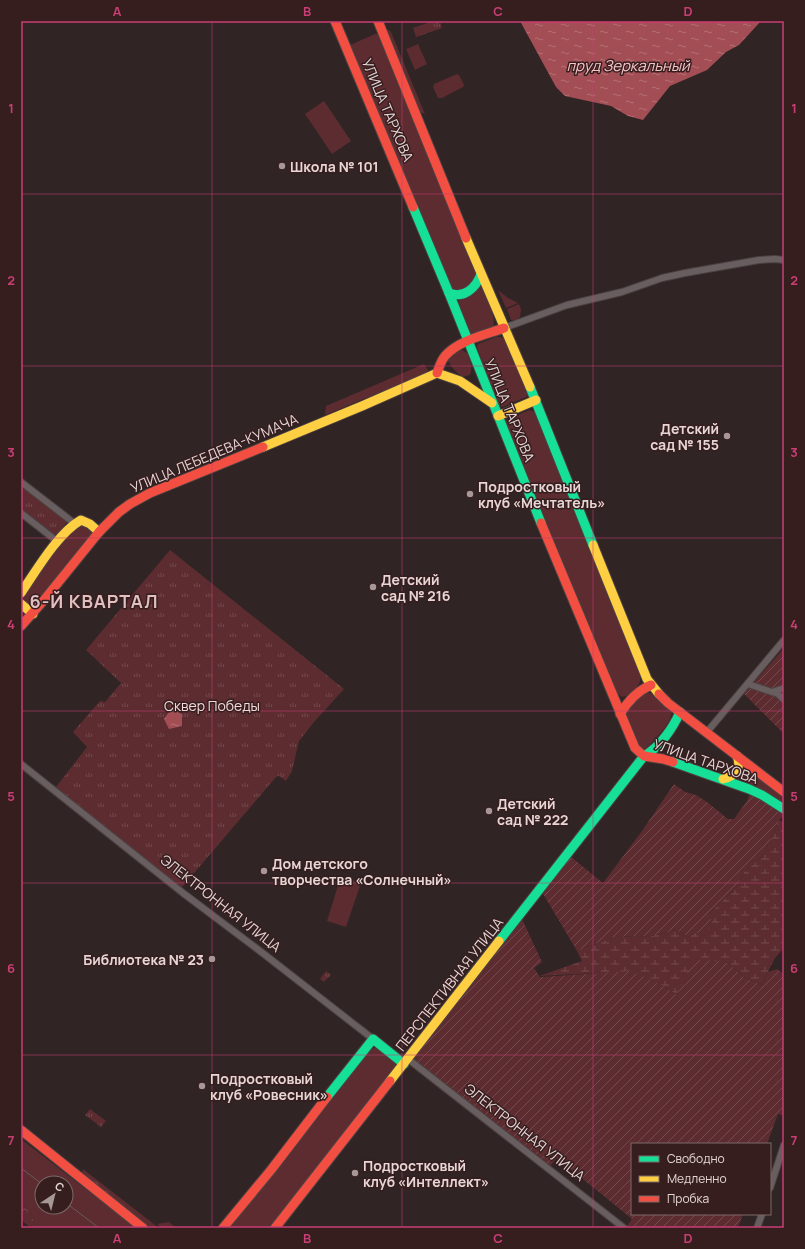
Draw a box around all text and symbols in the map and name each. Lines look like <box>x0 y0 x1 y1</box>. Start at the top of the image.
text: A <box>113 2 122 20</box>
text: B <box>303 2 311 20</box>
text: C <box>493 2 503 20</box>
text: D <box>683 2 693 20</box>
water label: пруд Зеркальный <box>567 55 691 76</box>
street label: УЛИЦА ТАРХОВА <box>358 56 418 164</box>
text: 1 <box>8 99 14 117</box>
text: 1 <box>791 99 797 117</box>
place label: Школа № 101 <box>290 157 379 176</box>
marker: Школа № 101 <box>277 161 287 171</box>
text: 2 <box>7 271 15 289</box>
text: 2 <box>790 271 798 289</box>
street label: УЛИЦА ТАРХОВА <box>481 356 539 465</box>
street label: УЛИЦА ЛЕБЕДЕВА-КУМАЧА <box>127 409 301 497</box>
place label: Детский сад № 155 <box>650 419 719 454</box>
marker: Детский сад № 155 <box>722 431 732 441</box>
text: 3 <box>7 443 15 461</box>
text: 3 <box>790 443 798 461</box>
place label: Подростковый клуб «Мечтатель» <box>478 477 605 512</box>
marker: Подростковый клуб «Мечтатель» <box>465 489 475 499</box>
place label: Детский сад № 216 <box>381 570 450 605</box>
marker: Детский сад № 216 <box>368 582 378 592</box>
district label: 6-Й КВАРТАЛ <box>29 589 159 613</box>
text: 4 <box>7 615 15 633</box>
text: 4 <box>790 615 798 633</box>
park label: Сквер Победы <box>164 696 260 715</box>
street label: УЛИЦА ТАРХОВА <box>651 734 761 788</box>
text: 5 <box>7 787 15 805</box>
text: 5 <box>790 787 798 805</box>
place label: Детский сад № 222 <box>497 794 568 829</box>
marker: Детский сад № 222 <box>484 806 494 816</box>
street label: ЭЛЕКТРОННАЯ УЛИЦА <box>157 850 285 956</box>
place label: Дом детского творчества «Солнечный» <box>272 854 452 889</box>
marker: Дом детского творчества «Солнечный» <box>259 866 269 876</box>
street label: ПЕРСПЕКТИВНАЯ УЛИЦА <box>391 913 507 1055</box>
place label: Библиотека № 23 <box>83 950 204 969</box>
marker: Библиотека № 23 <box>207 954 217 964</box>
text: 6 <box>7 959 15 977</box>
text: 6 <box>790 959 798 977</box>
place label: Подростковый клуб «Ровесник» <box>210 1069 328 1104</box>
street label: ЭЛЕКТРОННАЯ УЛИЦА <box>461 1079 589 1185</box>
marker: Подростковый клуб «Ровесник» <box>197 1081 207 1091</box>
text: 7 <box>8 1131 15 1149</box>
text: 7 <box>791 1131 798 1149</box>
legend <box>631 1143 771 1215</box>
text: Свободно <box>667 1150 725 1167</box>
place label: Подростковый клуб «Интеллект» <box>363 1156 489 1191</box>
marker: Подростковый клуб «Интеллект» <box>350 1168 360 1178</box>
text: Медленно <box>667 1170 727 1187</box>
north arrow <box>34 1175 74 1215</box>
text: С <box>52 1178 68 1195</box>
text: Пробка <box>667 1190 709 1207</box>
text: A <box>113 1229 122 1247</box>
text: B <box>303 1229 311 1247</box>
text: C <box>493 1229 503 1247</box>
text: D <box>683 1229 693 1247</box>

